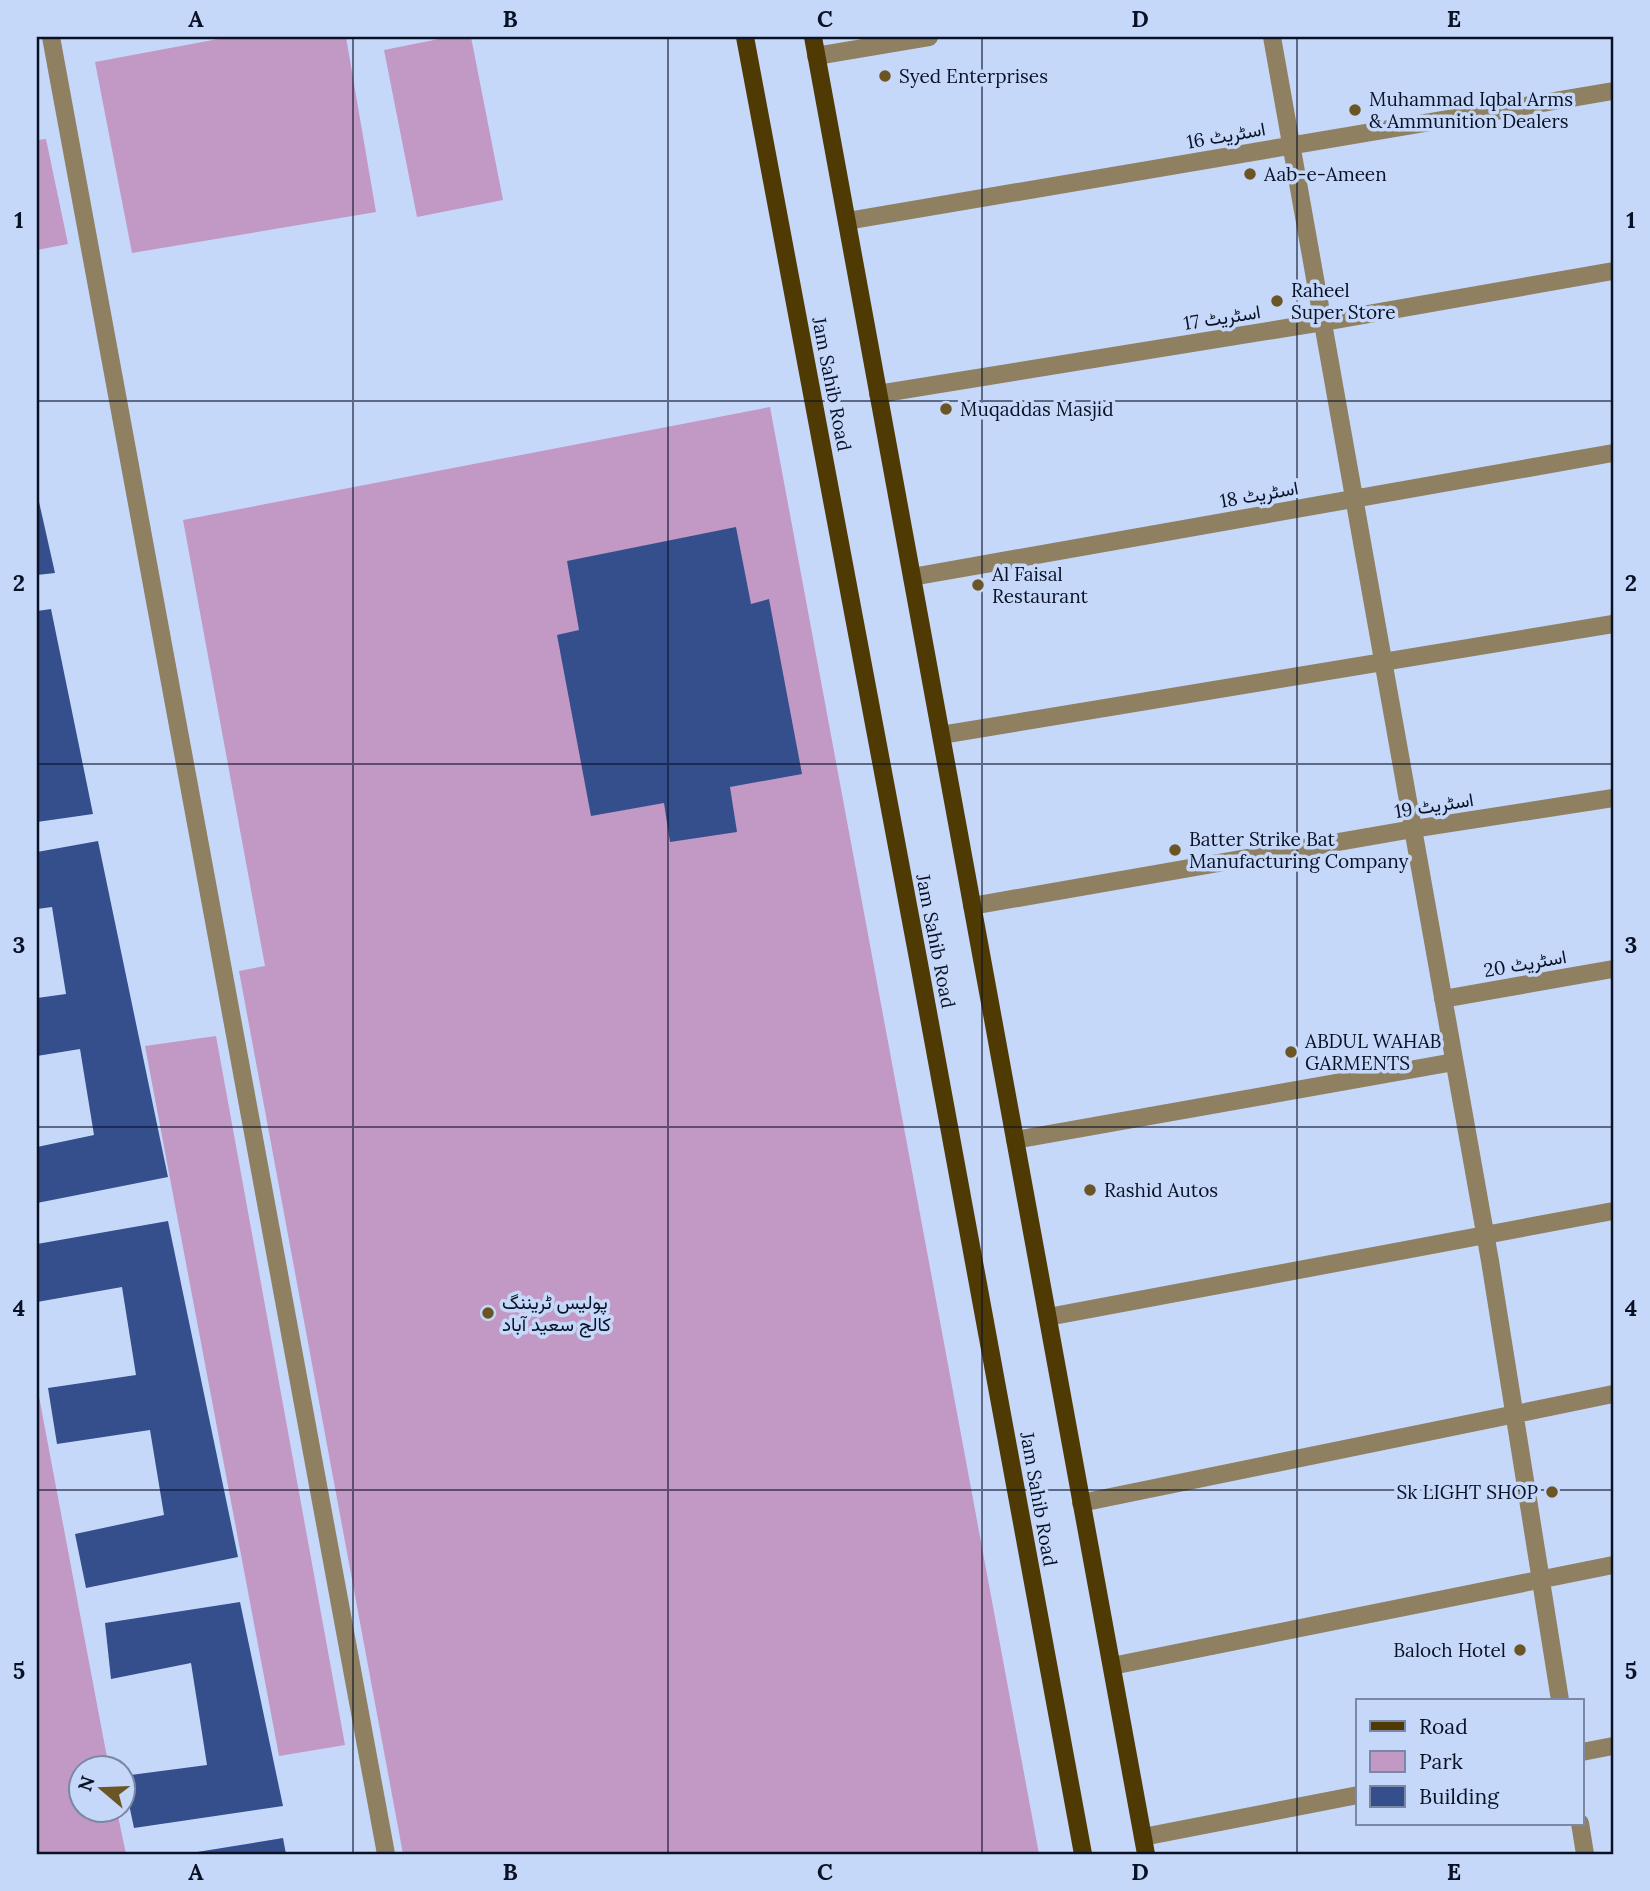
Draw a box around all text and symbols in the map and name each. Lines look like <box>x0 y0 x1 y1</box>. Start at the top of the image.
text: A <box>188 4 204 33</box>
text: B <box>502 4 518 33</box>
text: C <box>817 4 833 33</box>
text: D <box>1131 4 1149 33</box>
text: E <box>1447 4 1461 33</box>
place label: Syed Enterprises <box>899 64 1048 88</box>
marker: Syed Enterprises <box>877 68 893 84</box>
place label: Muhammad Iqbal Arms & Ammunition Dealers <box>1369 87 1573 133</box>
marker: Muhammad Iqbal Arms & Ammunition Dealers <box>1347 102 1363 118</box>
street label: اسٹریٹ 16 <box>1185 116 1267 154</box>
place label: Aab-e-Ameen <box>1263 162 1387 186</box>
marker: Aab-e-Ameen <box>1242 166 1258 182</box>
text: 1 <box>14 205 24 234</box>
text: 1 <box>1626 205 1636 234</box>
place label: Raheel Super Store <box>1291 278 1395 324</box>
marker: Raheel Super Store <box>1269 293 1285 309</box>
street label: اسٹریٹ 17 <box>1182 299 1262 335</box>
street label: Jam Sahib Road <box>807 314 857 453</box>
place label: Muqaddas Masjid <box>960 397 1114 421</box>
marker: Muqaddas Masjid <box>938 401 954 417</box>
street label: اسٹریٹ 18 <box>1218 475 1300 513</box>
place label: Al Faisal Restaurant <box>991 562 1089 608</box>
text: 2 <box>13 568 25 597</box>
text: 2 <box>1625 568 1637 597</box>
marker: Al Faisal Restaurant <box>970 577 986 593</box>
street label: اسٹریٹ 19 <box>1393 787 1475 823</box>
place label: Batter Strike Bat Manufacturing Company <box>1189 827 1409 873</box>
marker: Batter Strike Bat Manufacturing Company <box>1167 842 1183 858</box>
street label: Jam Sahib Road <box>911 871 961 1010</box>
text: 3 <box>13 930 25 959</box>
text: 3 <box>1625 930 1637 959</box>
street label: اسٹریٹ 20 <box>1482 944 1568 982</box>
place label: ABDUL WAHAB GARMENTS <box>1304 1029 1442 1075</box>
marker: ABDUL WAHAB GARMENTS <box>1283 1044 1299 1060</box>
place label: Rashid Autos <box>1104 1178 1218 1202</box>
marker: Rashid Autos <box>1082 1182 1098 1198</box>
place label: پولیس ٹریننگ کالج سعید آباد <box>502 1290 611 1338</box>
text: 4 <box>13 1293 25 1322</box>
text: 4 <box>1625 1293 1637 1322</box>
marker: پولیس ٹریننگ کالج سعید آباد <box>480 1305 496 1321</box>
street label: Jam Sahib Road <box>1015 1429 1063 1568</box>
place label: Sk LIGHT SHOP <box>1397 1480 1538 1504</box>
marker: Sk LIGHT SHOP <box>1544 1484 1560 1500</box>
place label: Baloch Hotel <box>1393 1638 1506 1662</box>
marker: Baloch Hotel <box>1512 1642 1528 1658</box>
text: 5 <box>13 1656 25 1685</box>
text: 5 <box>1625 1656 1637 1685</box>
legend <box>1356 1699 1584 1825</box>
text: Road <box>1419 1713 1468 1740</box>
text: Park <box>1419 1748 1463 1775</box>
north arrow <box>66 1755 136 1825</box>
text: N <box>72 1772 100 1794</box>
text: Building <box>1419 1783 1499 1810</box>
text: A <box>188 1857 204 1886</box>
text: B <box>502 1857 518 1886</box>
text: C <box>817 1857 833 1886</box>
text: D <box>1131 1857 1149 1886</box>
text: E <box>1447 1857 1461 1886</box>

